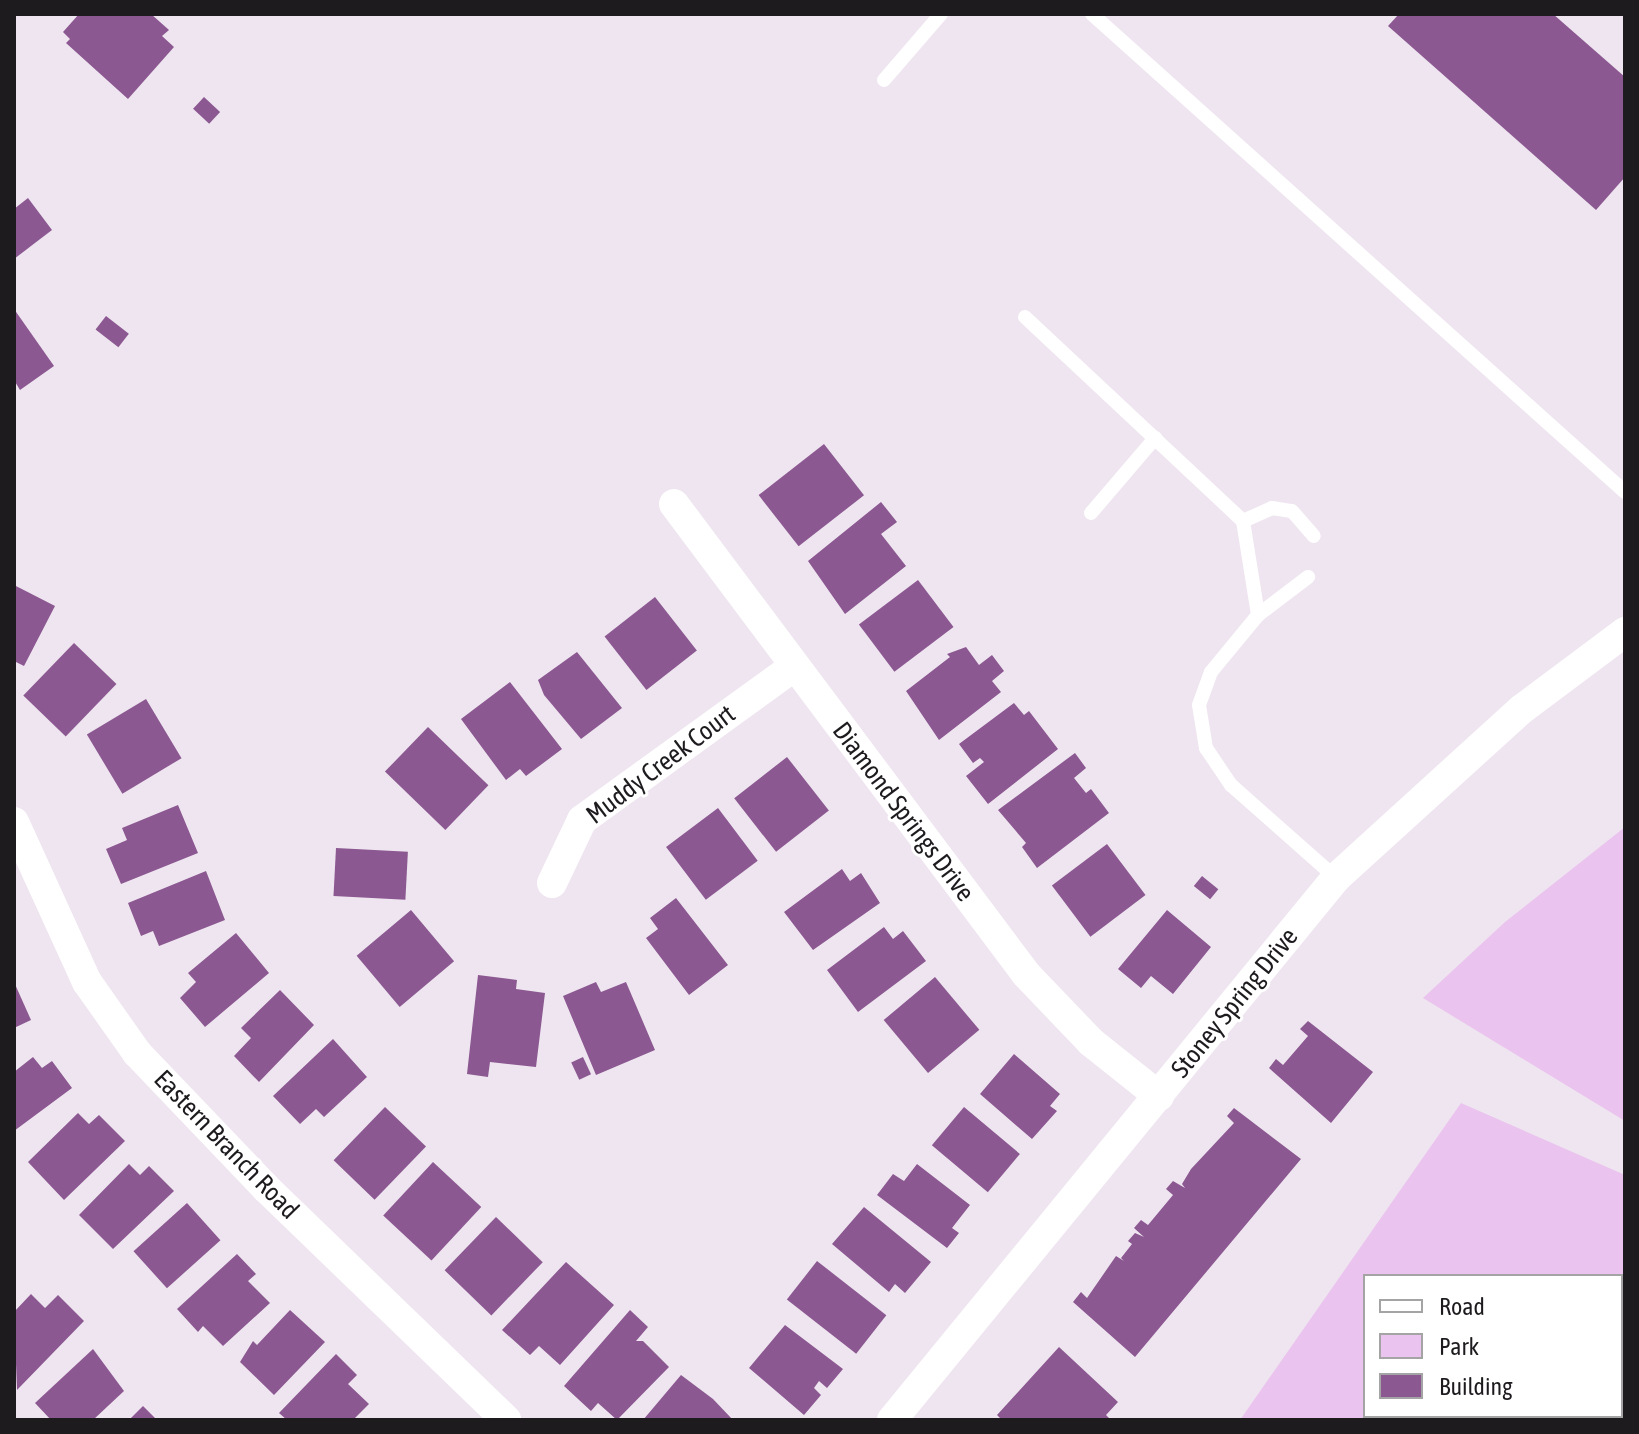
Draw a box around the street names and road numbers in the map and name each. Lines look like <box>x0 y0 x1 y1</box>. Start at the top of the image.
street label: Muddy Creek Court <box>580 699 742 831</box>
street label: Diamond Springs Drive <box>826 716 980 908</box>
street label: Stoney Spring Drive <box>1165 922 1305 1084</box>
street label: Eastern Branch Road <box>147 1064 305 1226</box>

